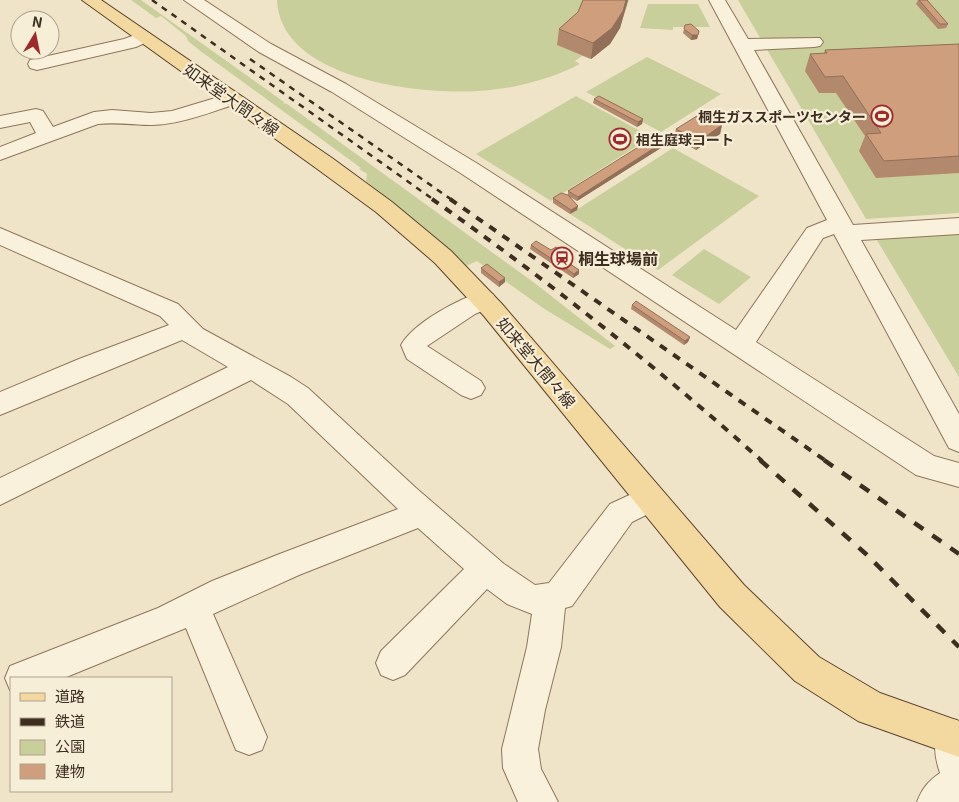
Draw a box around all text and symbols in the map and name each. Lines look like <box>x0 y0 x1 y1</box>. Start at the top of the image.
north arrow <box>10 10 60 60</box>
text: N <box>31 10 44 32</box>
street label: 如来堂大間々線 <box>179 57 285 141</box>
sports icon: 桐生ガススポーツセンター <box>870 104 894 128</box>
place label: 桐生ガススポーツセンター <box>698 106 866 126</box>
sports icon: 相生庭球コート <box>608 127 632 151</box>
place label: 相生庭球コート <box>636 129 734 149</box>
station icon: 桐生球場前 <box>550 246 574 270</box>
place label: 桐生球場前 <box>578 246 658 270</box>
street label: 如来堂大間々線 <box>492 311 582 413</box>
legend <box>10 677 172 792</box>
text: 道路 <box>55 685 85 706</box>
text: 鉄道 <box>55 710 85 731</box>
text: 公園 <box>55 735 85 756</box>
text: 建物 <box>55 760 85 781</box>

